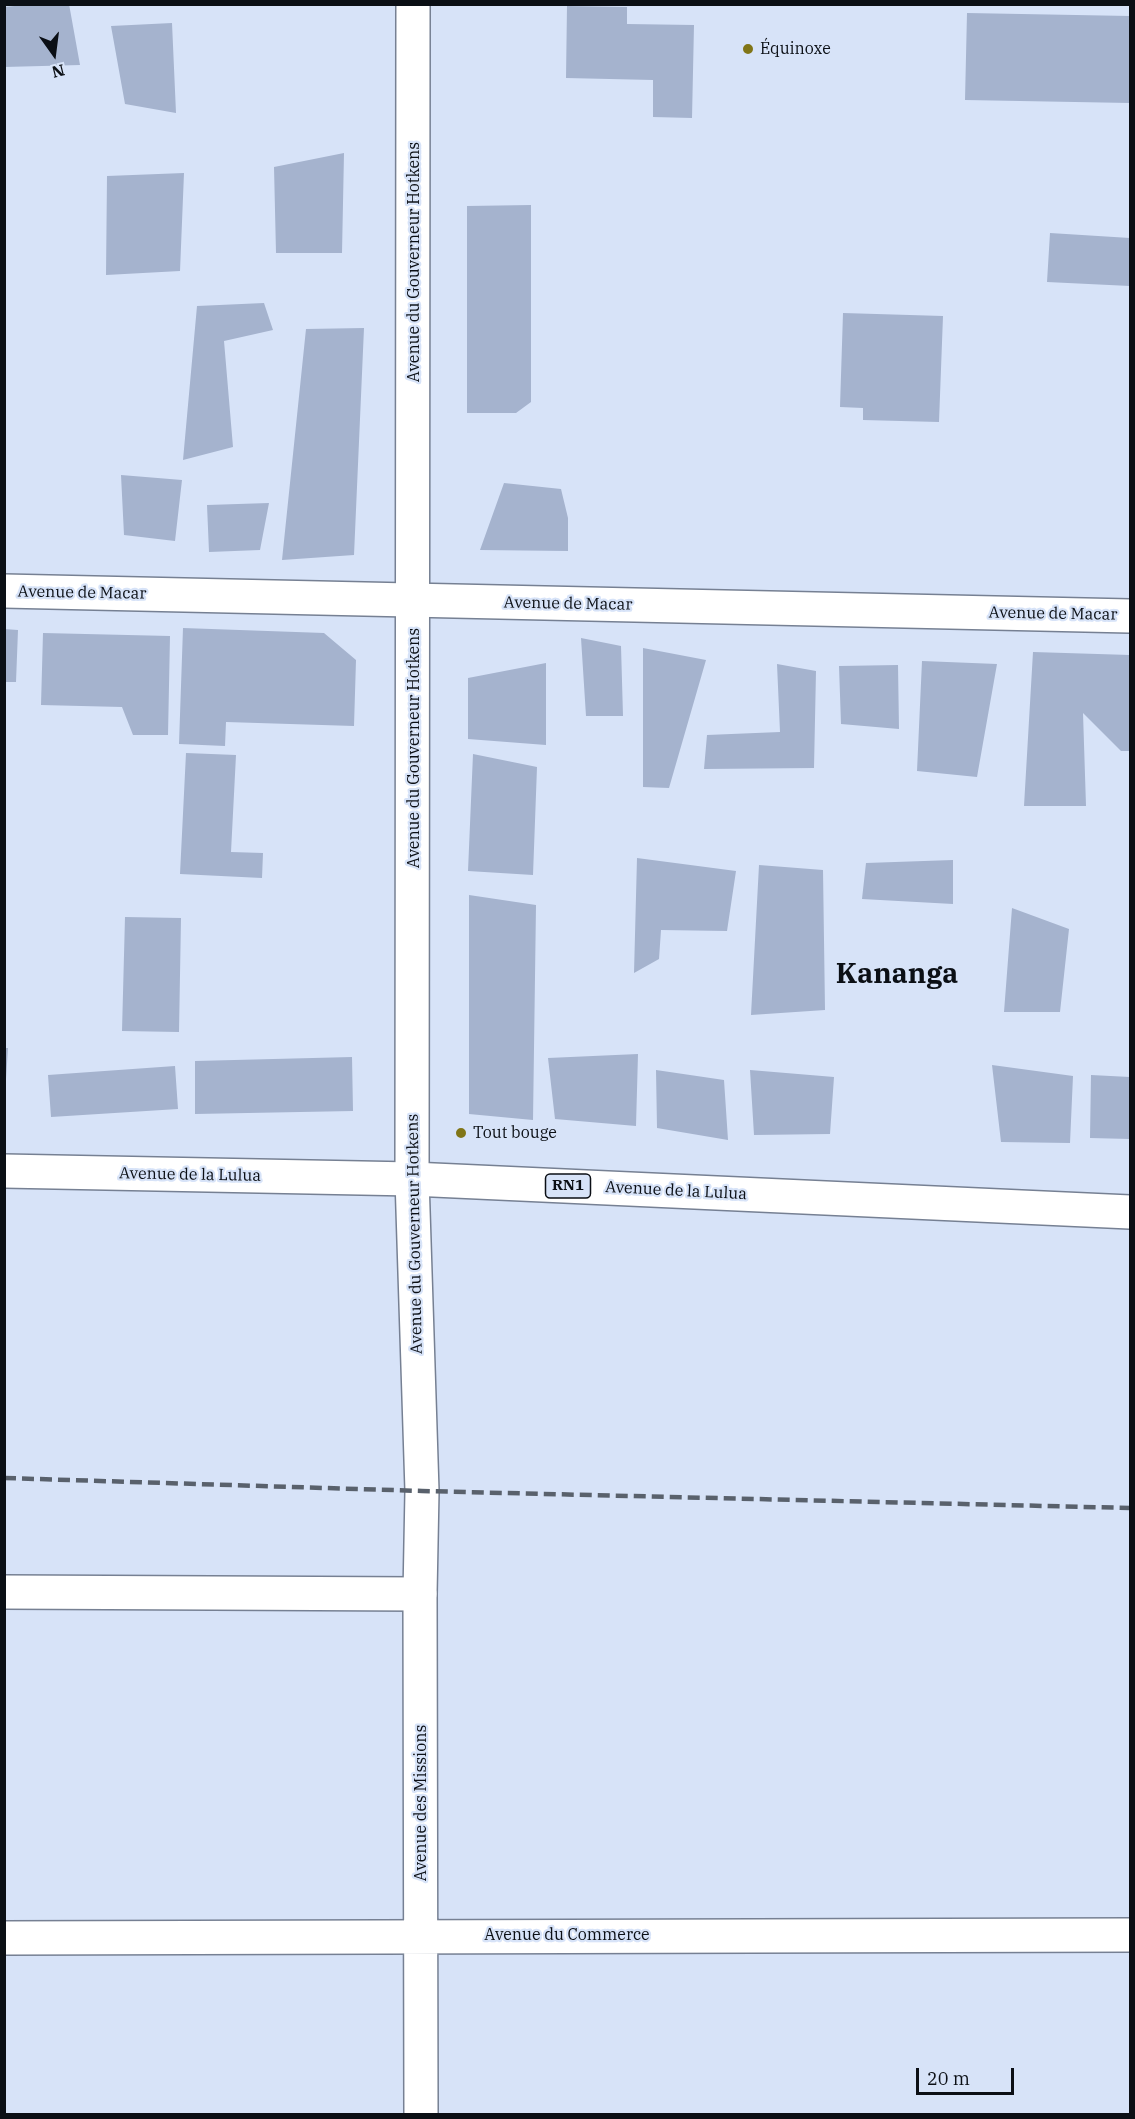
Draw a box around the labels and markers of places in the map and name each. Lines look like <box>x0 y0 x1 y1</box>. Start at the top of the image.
place label: Équinoxe <box>760 39 831 59</box>
marker: Équinoxe <box>741 42 755 56</box>
place label: Tout bouge <box>473 1123 557 1143</box>
marker: Tout bouge <box>454 1126 468 1140</box>

